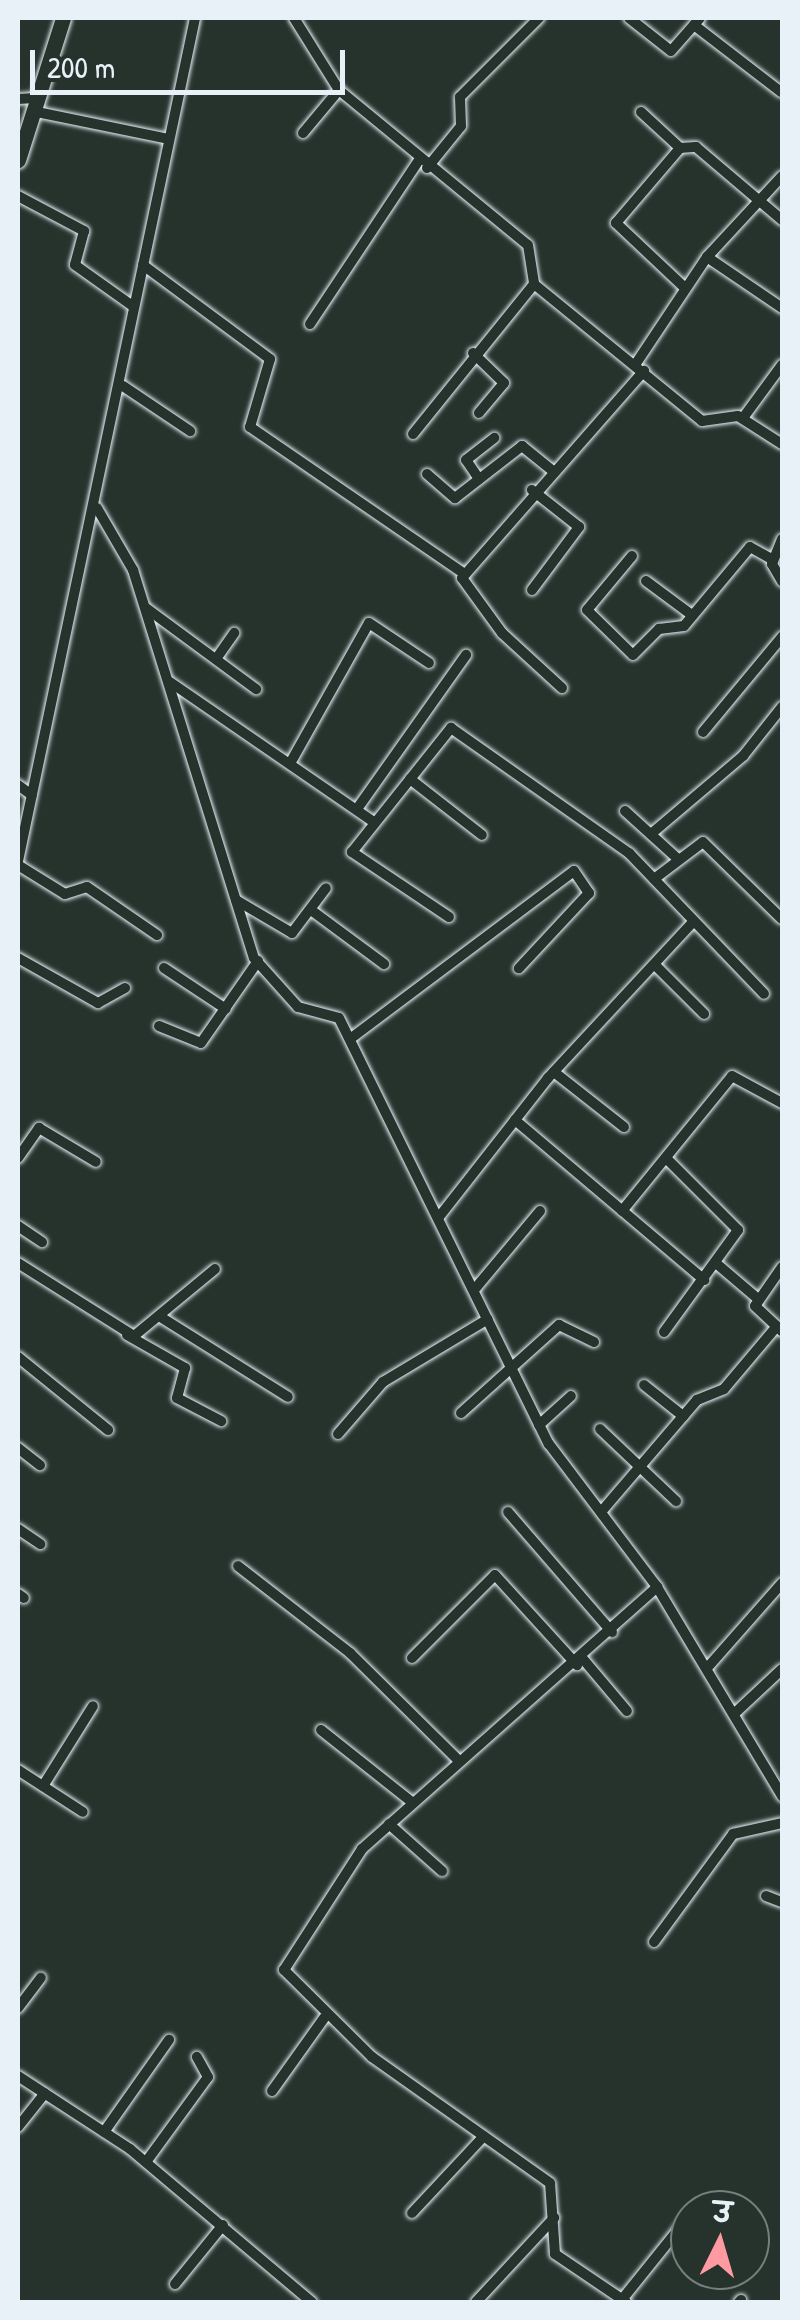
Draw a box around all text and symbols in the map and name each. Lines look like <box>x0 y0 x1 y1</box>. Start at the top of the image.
scale bar <box>35 30 350 92</box>
text: 200 m <box>47 47 115 87</box>
north arrow <box>670 2190 770 2290</box>
text: उ <box>711 2192 733 2232</box>

